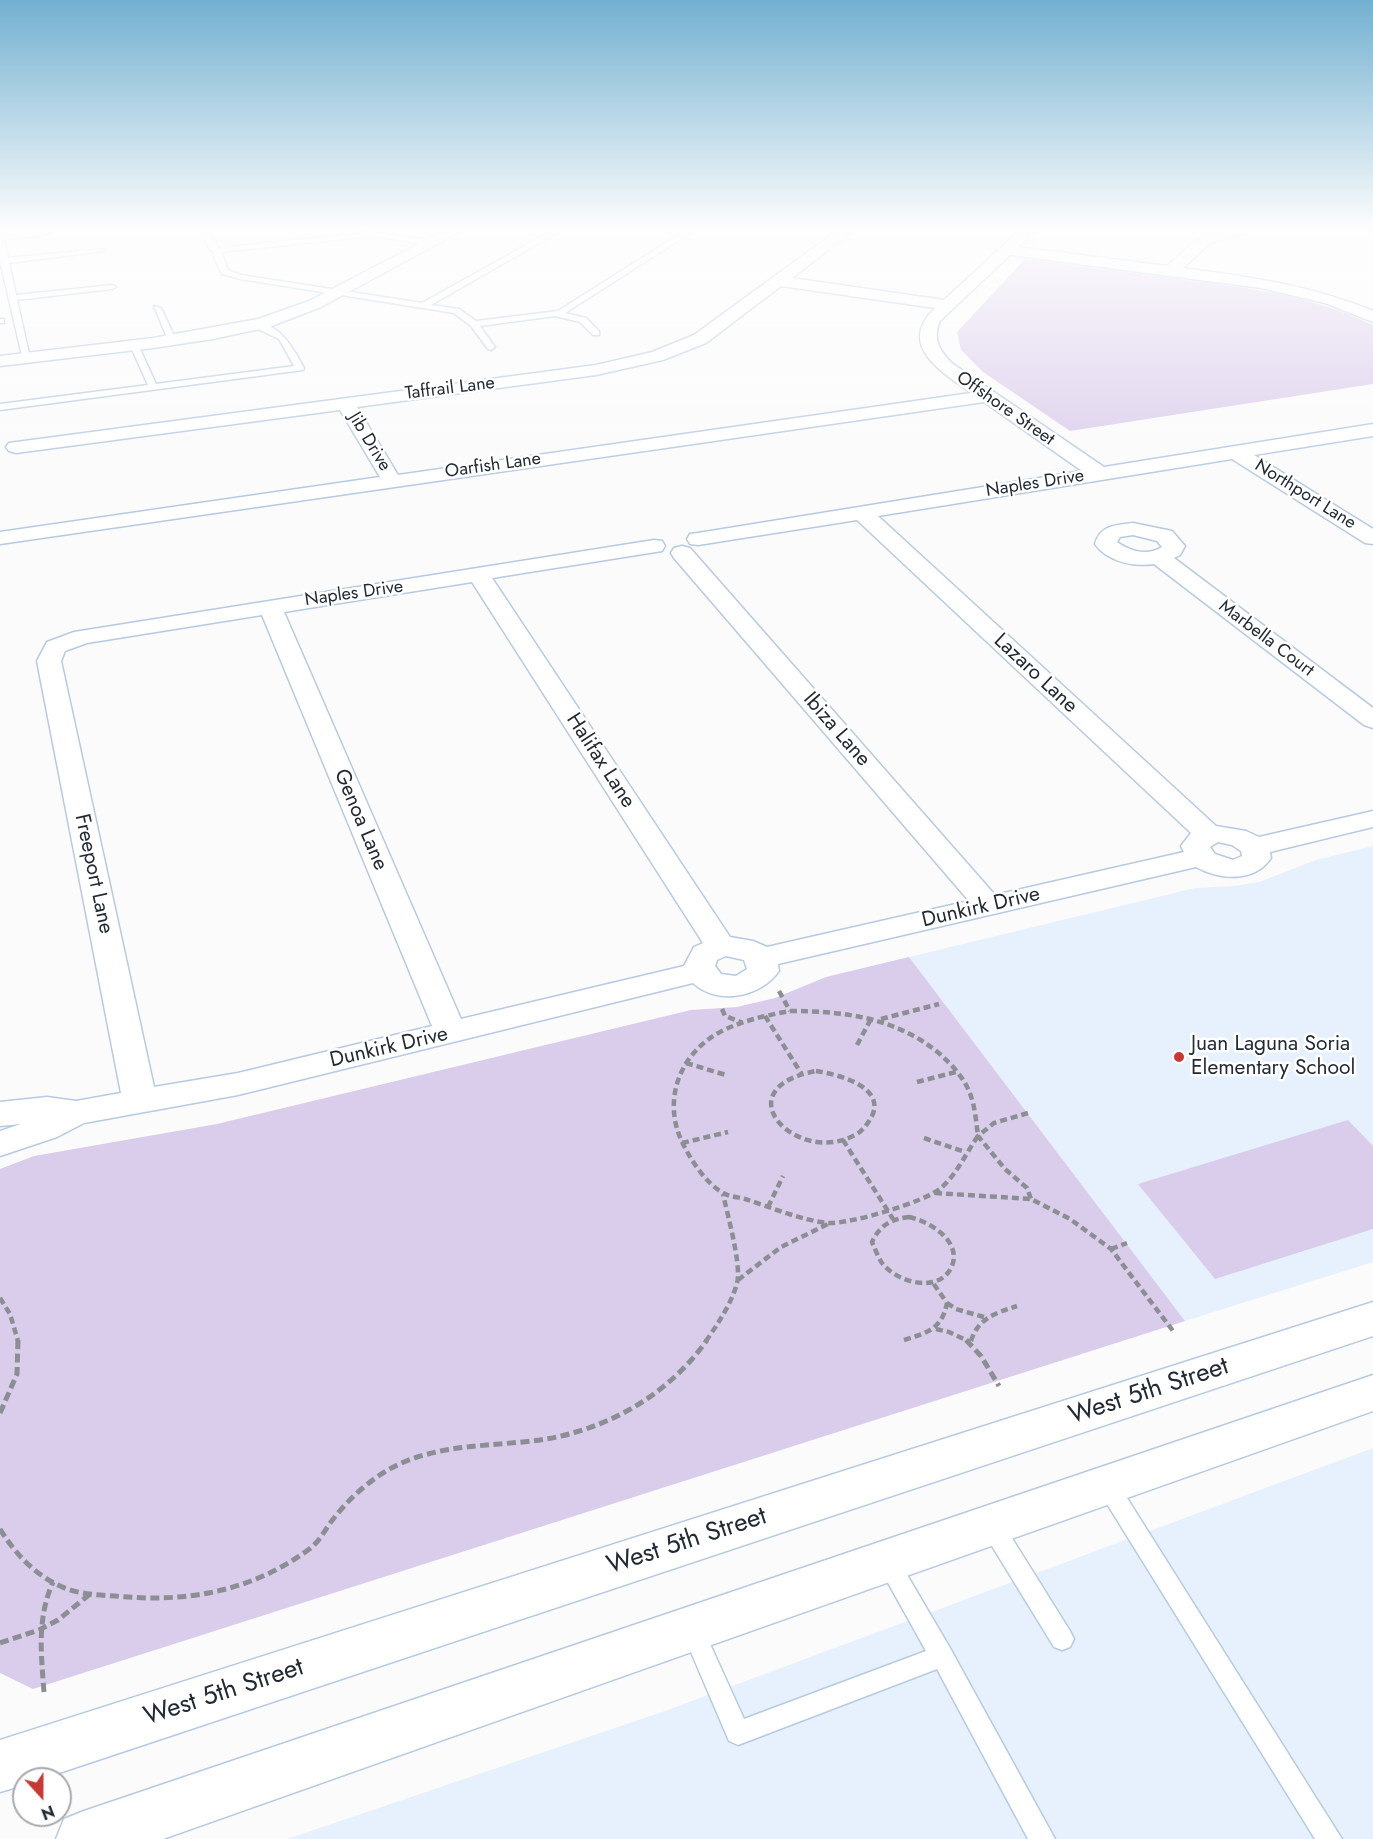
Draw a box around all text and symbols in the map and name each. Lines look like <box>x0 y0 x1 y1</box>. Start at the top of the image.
street label: Offshore Street <box>952 367 1058 451</box>
street label: Taffrail Lane <box>404 373 496 405</box>
street label: Jib Drive <box>343 409 395 475</box>
street label: Oarfish Lane <box>444 449 542 483</box>
street label: Northport Lane <box>1250 455 1360 535</box>
street label: Naples Drive <box>984 466 1086 502</box>
street label: Naples Drive <box>304 576 404 612</box>
street label: Marbella Court <box>1214 596 1318 682</box>
street label: Lazaro Lane <box>988 629 1082 719</box>
street label: Ibiza Lane <box>797 688 875 772</box>
street label: Halifax Lane <box>560 709 640 813</box>
street label: Genoa Lane <box>327 766 393 874</box>
street label: Freeport Lane <box>68 812 118 936</box>
street label: Dunkirk Drive <box>919 882 1043 934</box>
street label: Dunkirk Drive <box>327 1022 451 1074</box>
place label: Juan Laguna Soria Elementary School <box>1191 1032 1355 1082</box>
marker: Juan Laguna Soria Elementary School <box>1172 1050 1186 1064</box>
street label: West 5th Street <box>1065 1352 1233 1432</box>
street label: West 5th Street <box>603 1502 771 1582</box>
street label: West 5th Street <box>140 1653 308 1733</box>
north arrow <box>12 1767 72 1827</box>
text: N <box>38 1799 58 1825</box>

